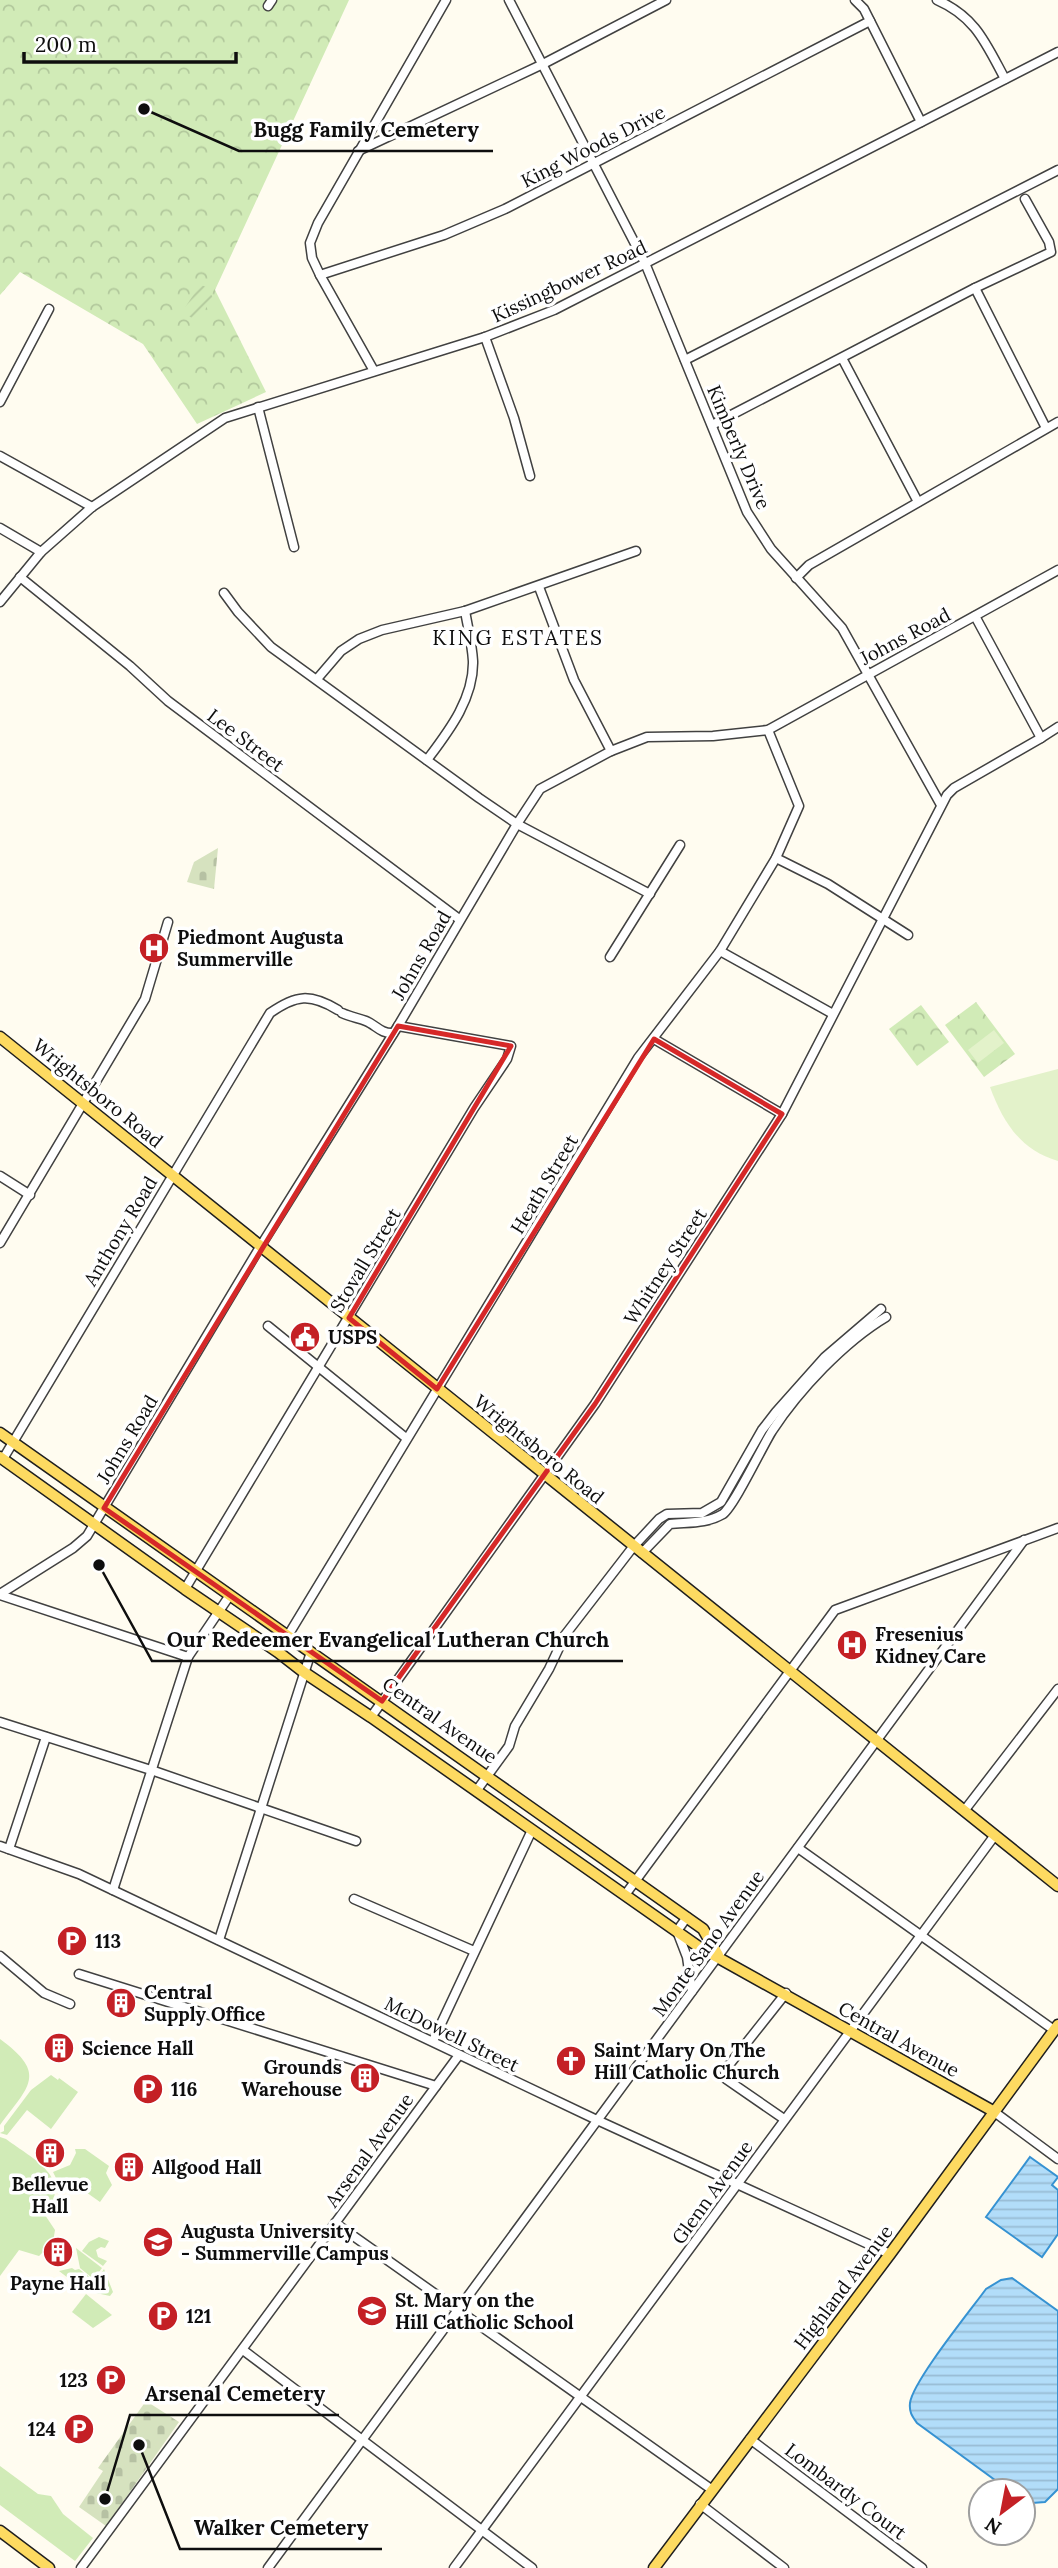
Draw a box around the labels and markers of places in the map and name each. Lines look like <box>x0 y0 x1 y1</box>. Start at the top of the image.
callout: Bugg Family Cemetery <box>239 109 493 151</box>
place label: Piedmont Augusta Summerville <box>177 925 343 971</box>
hospital icon: Piedmont Augusta Summerville <box>137 931 171 965</box>
public building icon: USPS <box>288 1320 322 1354</box>
place label: USPS <box>328 1325 377 1349</box>
callout: Our Redeemer Evangelical Lutheran Church <box>152 1619 623 1661</box>
place label: Fresenius Kidney Care <box>875 1622 986 1668</box>
hospital icon: Fresenius Kidney Care <box>835 1628 869 1662</box>
parking icon: 113 <box>55 1924 89 1958</box>
place label: 113 <box>95 1929 121 1953</box>
place label: Central Supply Office <box>144 1980 265 2026</box>
building icon: Central Supply Office <box>104 1986 138 2020</box>
building icon: Science Hall <box>42 2031 76 2065</box>
place label: Science Hall <box>82 2036 194 2060</box>
place label: Saint Mary On The Hill Catholic Church <box>594 2038 780 2084</box>
church icon: Saint Mary On The Hill Catholic Church <box>554 2044 588 2078</box>
place label: Grounds Warehouse <box>241 2055 342 2101</box>
building icon: Grounds Warehouse <box>348 2061 382 2095</box>
parking icon: 116 <box>131 2072 165 2106</box>
place label: 116 <box>171 2077 197 2101</box>
building icon: Bellevue Hall <box>33 2136 67 2170</box>
building icon: Allgood Hall <box>112 2150 146 2184</box>
place label: Allgood Hall <box>152 2155 262 2179</box>
place label: Bellevue Hall <box>11 2172 89 2218</box>
place label: Augusta University - Summerville Campus <box>181 2219 389 2265</box>
school or university icon: Augusta University - Summerville Campus <box>141 2225 175 2259</box>
building icon: Payne Hall <box>41 2235 75 2269</box>
place label: Payne Hall <box>10 2271 106 2295</box>
place label: St. Mary on the Hill Catholic School <box>395 2288 574 2334</box>
school or university icon: St. Mary on the Hill Catholic School <box>355 2294 389 2328</box>
parking icon: 121 <box>146 2299 180 2333</box>
place label: 121 <box>186 2304 212 2328</box>
parking icon: 123 <box>94 2363 128 2397</box>
place label: 123 <box>60 2368 88 2392</box>
callout: Arsenal Cemetery <box>130 2373 339 2415</box>
parking icon: 124 <box>62 2412 96 2446</box>
place label: 124 <box>28 2417 56 2441</box>
callout: Walker Cemetery <box>180 2507 382 2549</box>

